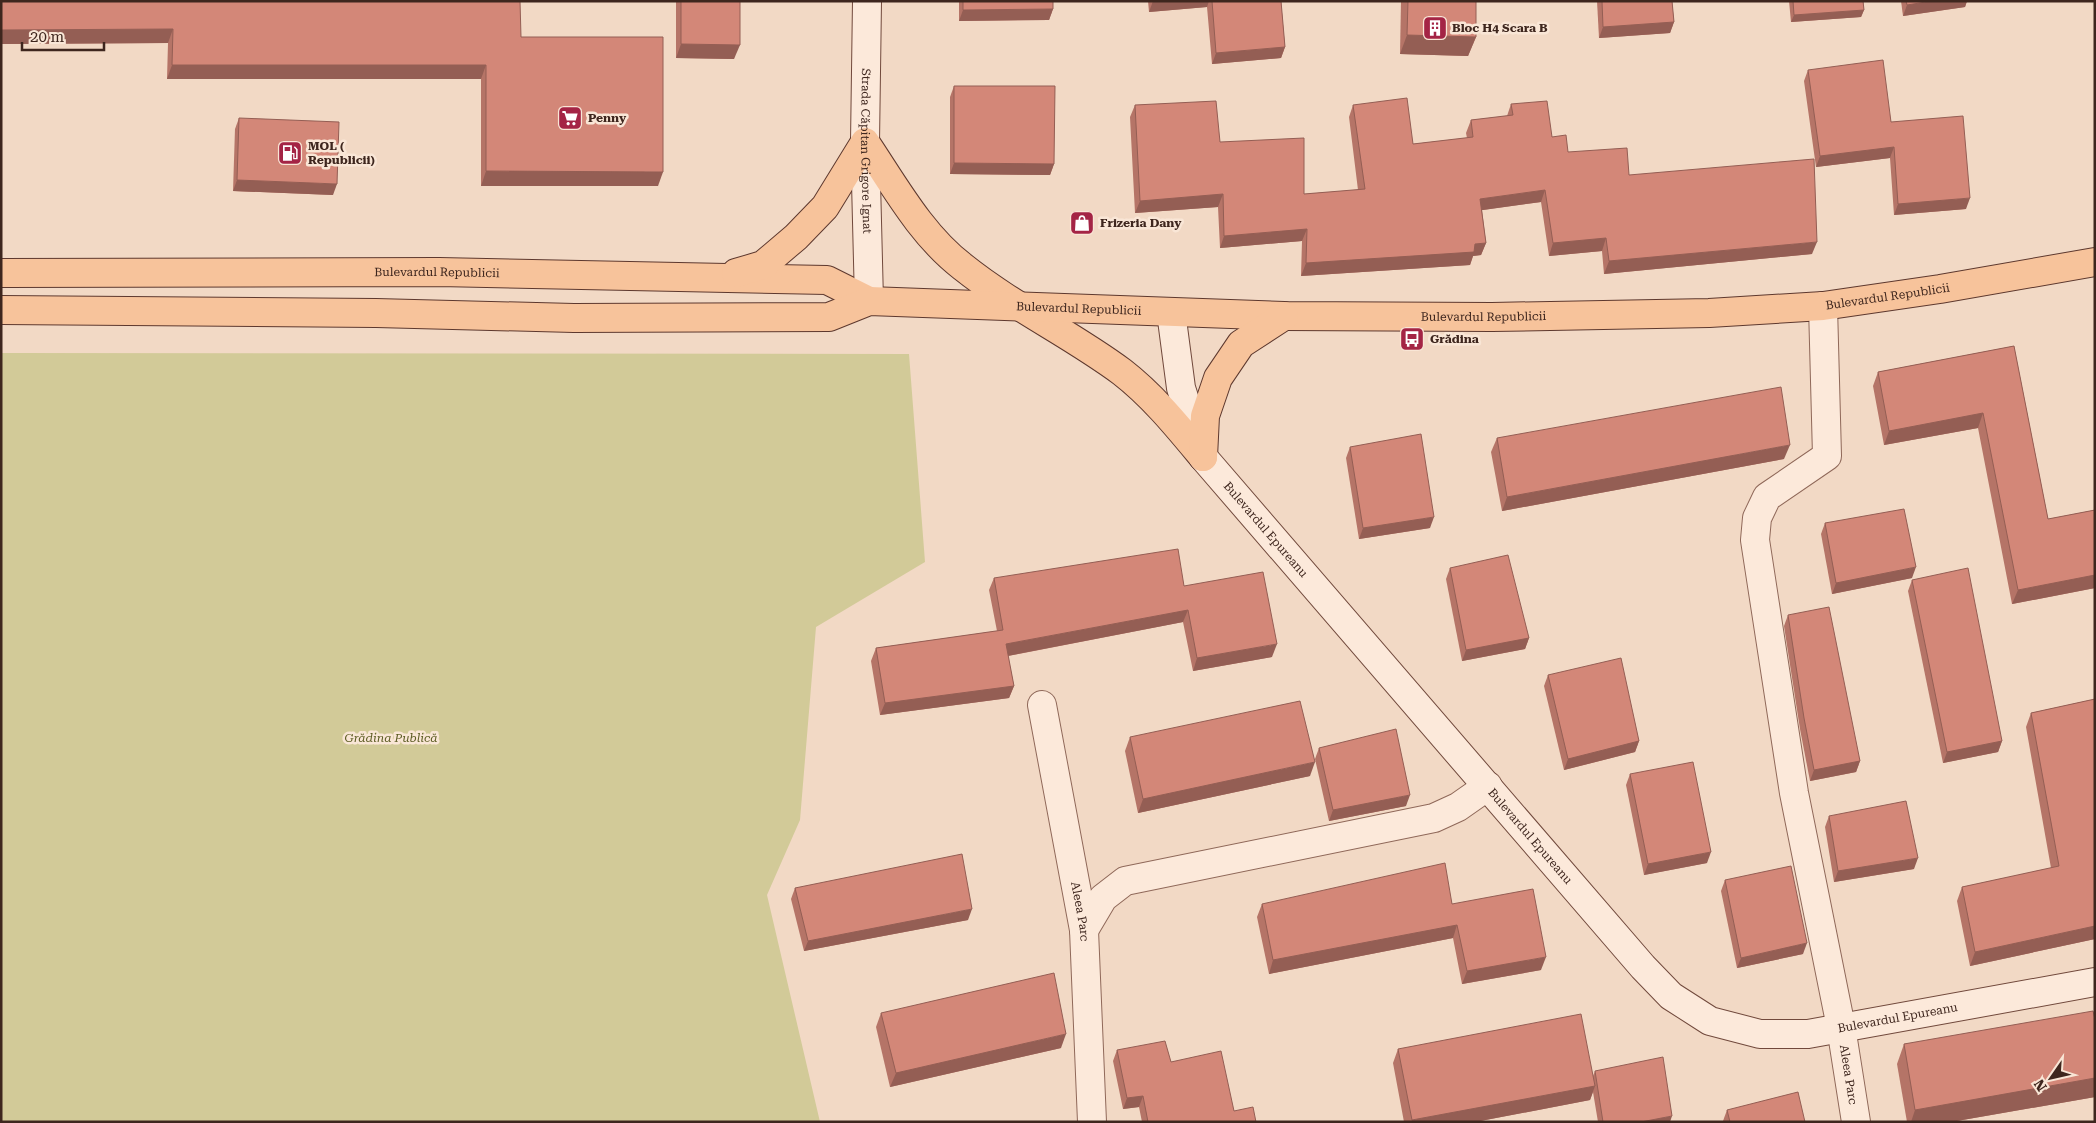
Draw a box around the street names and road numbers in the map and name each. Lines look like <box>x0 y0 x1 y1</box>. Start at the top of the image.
street label: Strada Căpitan Grigore Ignat <box>858 68 874 234</box>
street label: Bulevardul Republicii <box>374 265 500 280</box>
street label: Bulevardul Republicii <box>1825 280 1951 313</box>
street label: Bulevardul Republicii <box>1016 299 1142 318</box>
street label: Bulevardul Republicii <box>1421 309 1547 324</box>
street label: Bulevardul Epureanu <box>1221 479 1311 581</box>
street label: Bulevardul Epureanu <box>1485 786 1576 887</box>
street label: Aleea Parc <box>1068 880 1091 942</box>
street label: Bulevardul Epureanu <box>1836 1000 1959 1036</box>
street label: Aleea Parc <box>1837 1044 1860 1106</box>

